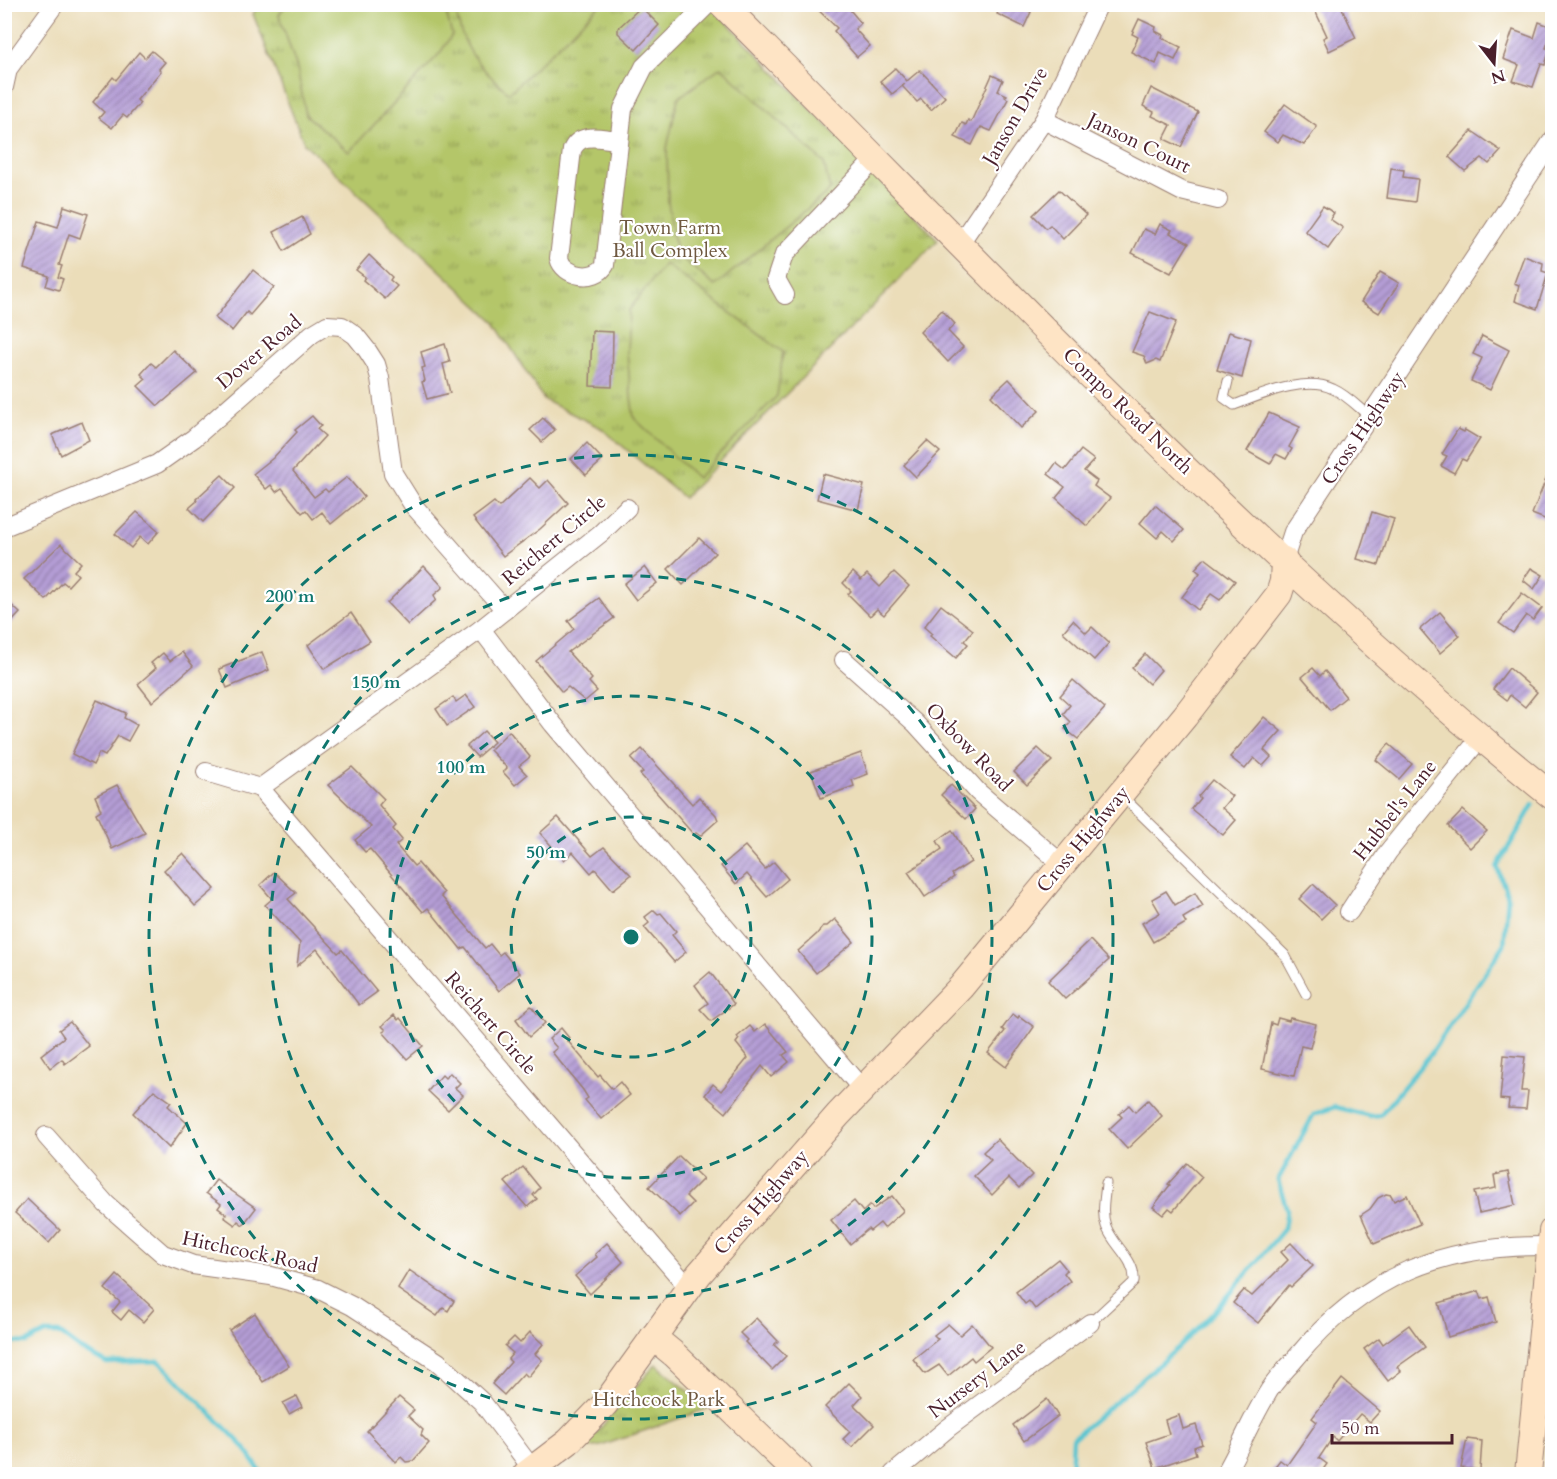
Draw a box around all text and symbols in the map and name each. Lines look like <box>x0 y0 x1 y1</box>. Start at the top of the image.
north arrow <box>1464 33 1524 93</box>
street label: Janson Drive <box>974 62 1054 173</box>
text: N <box>1488 64 1508 89</box>
street label: Janson Court <box>1080 105 1196 180</box>
park label: Town Farm Ball Complex <box>612 214 728 264</box>
street label: Dover Road <box>211 308 307 395</box>
street label: Compo Road North <box>1057 342 1199 480</box>
street label: Cross Highway <box>1315 365 1411 490</box>
street label: Reichert Circle <box>496 488 612 592</box>
text: 200 m <box>265 584 315 609</box>
text: 150 m <box>351 670 401 695</box>
street label: Oxbow Road <box>920 697 1019 798</box>
street label: Hubbel's Lane <box>1347 754 1443 866</box>
text: 100 m <box>436 755 486 780</box>
street label: Cross Highway <box>1030 779 1136 898</box>
text: 50 m <box>526 840 566 865</box>
centre of rings <box>621 927 641 947</box>
street label: Reichert Circle <box>439 966 543 1080</box>
street label: Cross Highway <box>708 1143 815 1261</box>
street label: Hitchcock Road <box>180 1224 321 1280</box>
street label: Nursery Lane <box>923 1333 1031 1425</box>
park label: Hitchcock Park <box>593 1386 725 1413</box>
scale bar <box>1332 1407 1452 1445</box>
text: 50 m <box>1341 1416 1380 1441</box>

